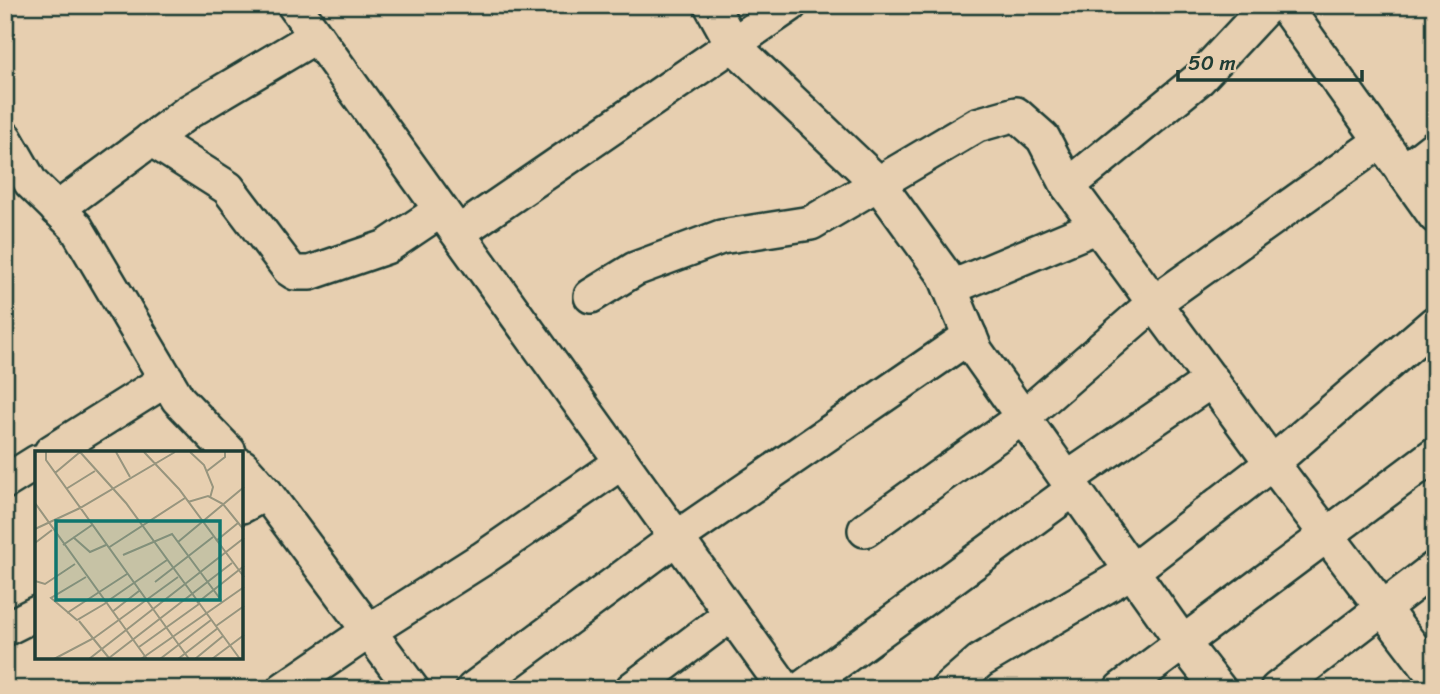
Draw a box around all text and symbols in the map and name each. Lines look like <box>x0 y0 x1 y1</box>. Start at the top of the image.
scale bar <box>1178 38 1361 82</box>
text: 50 m <box>1188 44 1236 82</box>
inset map <box>35 451 243 659</box>

